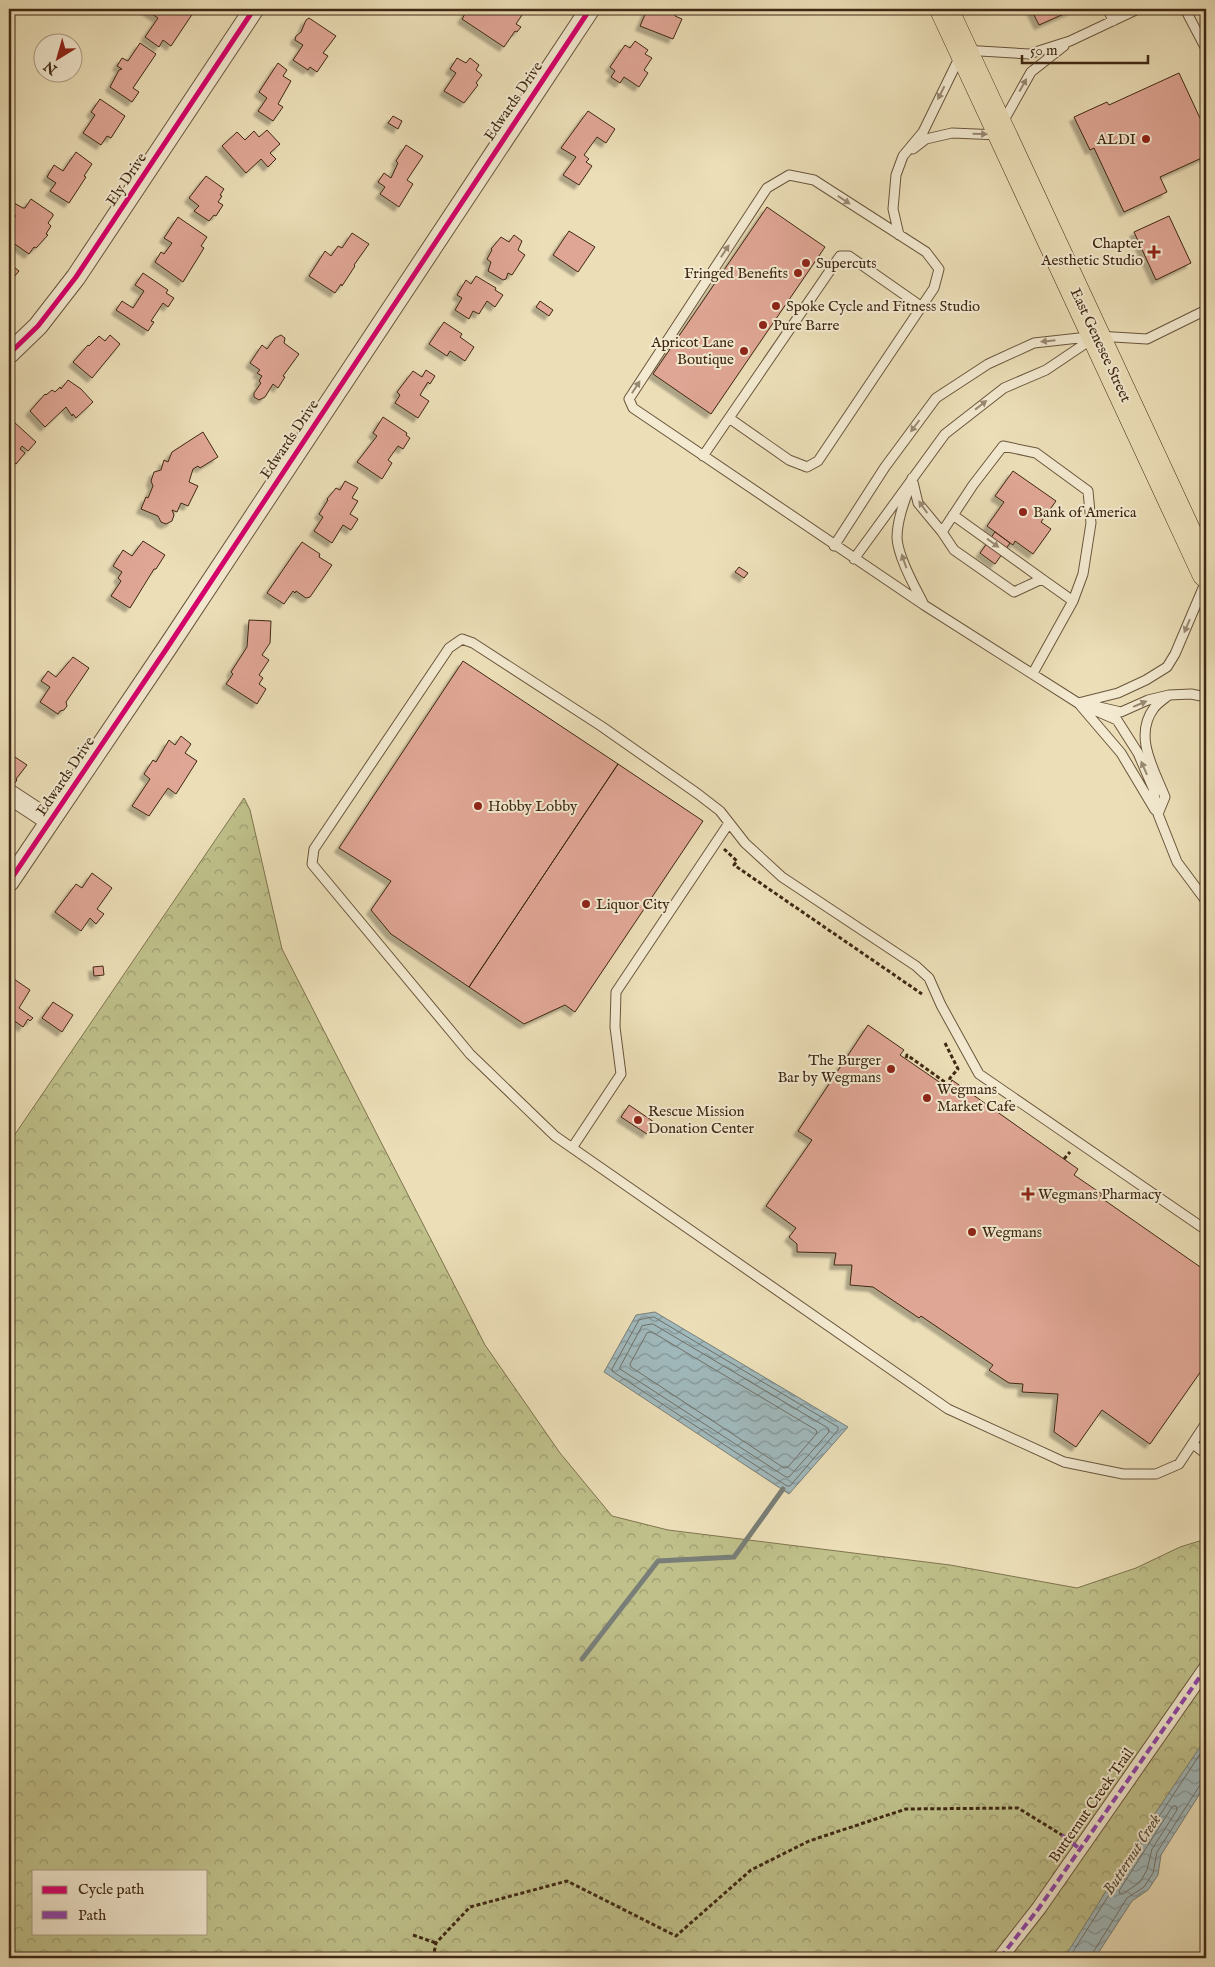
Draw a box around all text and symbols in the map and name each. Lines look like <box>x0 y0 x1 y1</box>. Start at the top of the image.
north arrow <box>32 32 82 82</box>
scale bar <box>1022 32 1149 64</box>
text: 50 m <box>1030 41 1058 60</box>
text: N <box>41 57 62 79</box>
street label: Edwards Drive <box>480 58 547 145</box>
one-way arrow <box>1019 78 1028 92</box>
one-way arrow <box>937 86 945 100</box>
place label: ALDI <box>1096 130 1137 149</box>
one-way arrow <box>973 131 989 139</box>
marker: ALDI <box>1140 133 1152 145</box>
street label: Ely Drive <box>102 149 151 209</box>
one-way arrow <box>837 195 851 205</box>
place label: Chapter Aesthetic Studio <box>1040 234 1143 270</box>
one-way arrow <box>721 244 730 258</box>
marker: Chapter Aesthetic Studio <box>1147 245 1161 259</box>
place label: Supercuts <box>816 254 877 273</box>
marker: Supercuts <box>800 257 812 269</box>
place label: Fringed Benefits <box>684 264 788 283</box>
marker: Fringed Benefits <box>792 267 804 279</box>
street label: East Genesee Street <box>1066 285 1135 405</box>
place label: Spoke Cycle and Fitness Studio <box>786 297 980 316</box>
marker: Spoke Cycle and Fitness Studio <box>770 300 782 312</box>
place label: Pure Barre <box>773 316 840 335</box>
marker: Pure Barre <box>757 319 769 331</box>
place label: Apricot Lane Boutique <box>650 333 734 369</box>
one-way arrow <box>1040 337 1056 345</box>
marker: Apricot Lane Boutique <box>738 345 750 357</box>
one-way arrow <box>632 380 641 394</box>
street label: Edwards Drive <box>256 396 323 483</box>
one-way arrow <box>974 400 987 411</box>
one-way arrow <box>910 419 920 433</box>
one-way arrow <box>918 500 928 514</box>
place label: Bank of America <box>1033 503 1137 522</box>
marker: Bank of America <box>1017 506 1029 518</box>
one-way arrow <box>986 538 1000 548</box>
one-way arrow <box>900 553 907 568</box>
one-way arrow <box>1182 619 1190 633</box>
one-way arrow <box>1133 699 1147 707</box>
street label: Edwards Drive <box>32 733 99 820</box>
one-way arrow <box>1140 761 1148 775</box>
place label: Hobby Lobby <box>488 797 578 816</box>
marker: Hobby Lobby <box>472 800 484 812</box>
place label: Liquor City <box>596 895 670 914</box>
marker: Liquor City <box>580 898 592 910</box>
place label: The Burger Bar by Wegmans <box>777 1051 881 1087</box>
marker: The Burger Bar by Wegmans <box>885 1063 897 1075</box>
place label: Wegmans Market Cafe <box>937 1080 1016 1116</box>
marker: Wegmans Market Cafe <box>921 1092 933 1104</box>
place label: Rescue Mission Donation Center <box>648 1102 755 1138</box>
marker: Rescue Mission Donation Center <box>632 1114 644 1126</box>
place label: Wegmans Pharmacy <box>1038 1185 1162 1204</box>
marker: Wegmans Pharmacy <box>1022 1188 1034 1200</box>
place label: Wegmans <box>982 1223 1042 1242</box>
marker: Wegmans <box>966 1226 978 1238</box>
street label: Butternut Creek Trail <box>1045 1744 1137 1866</box>
water label: Butternut Creek <box>1098 1810 1164 1898</box>
legend <box>32 1870 208 1934</box>
text: Cycle path <box>78 1880 144 1899</box>
text: Path <box>78 1906 106 1925</box>

